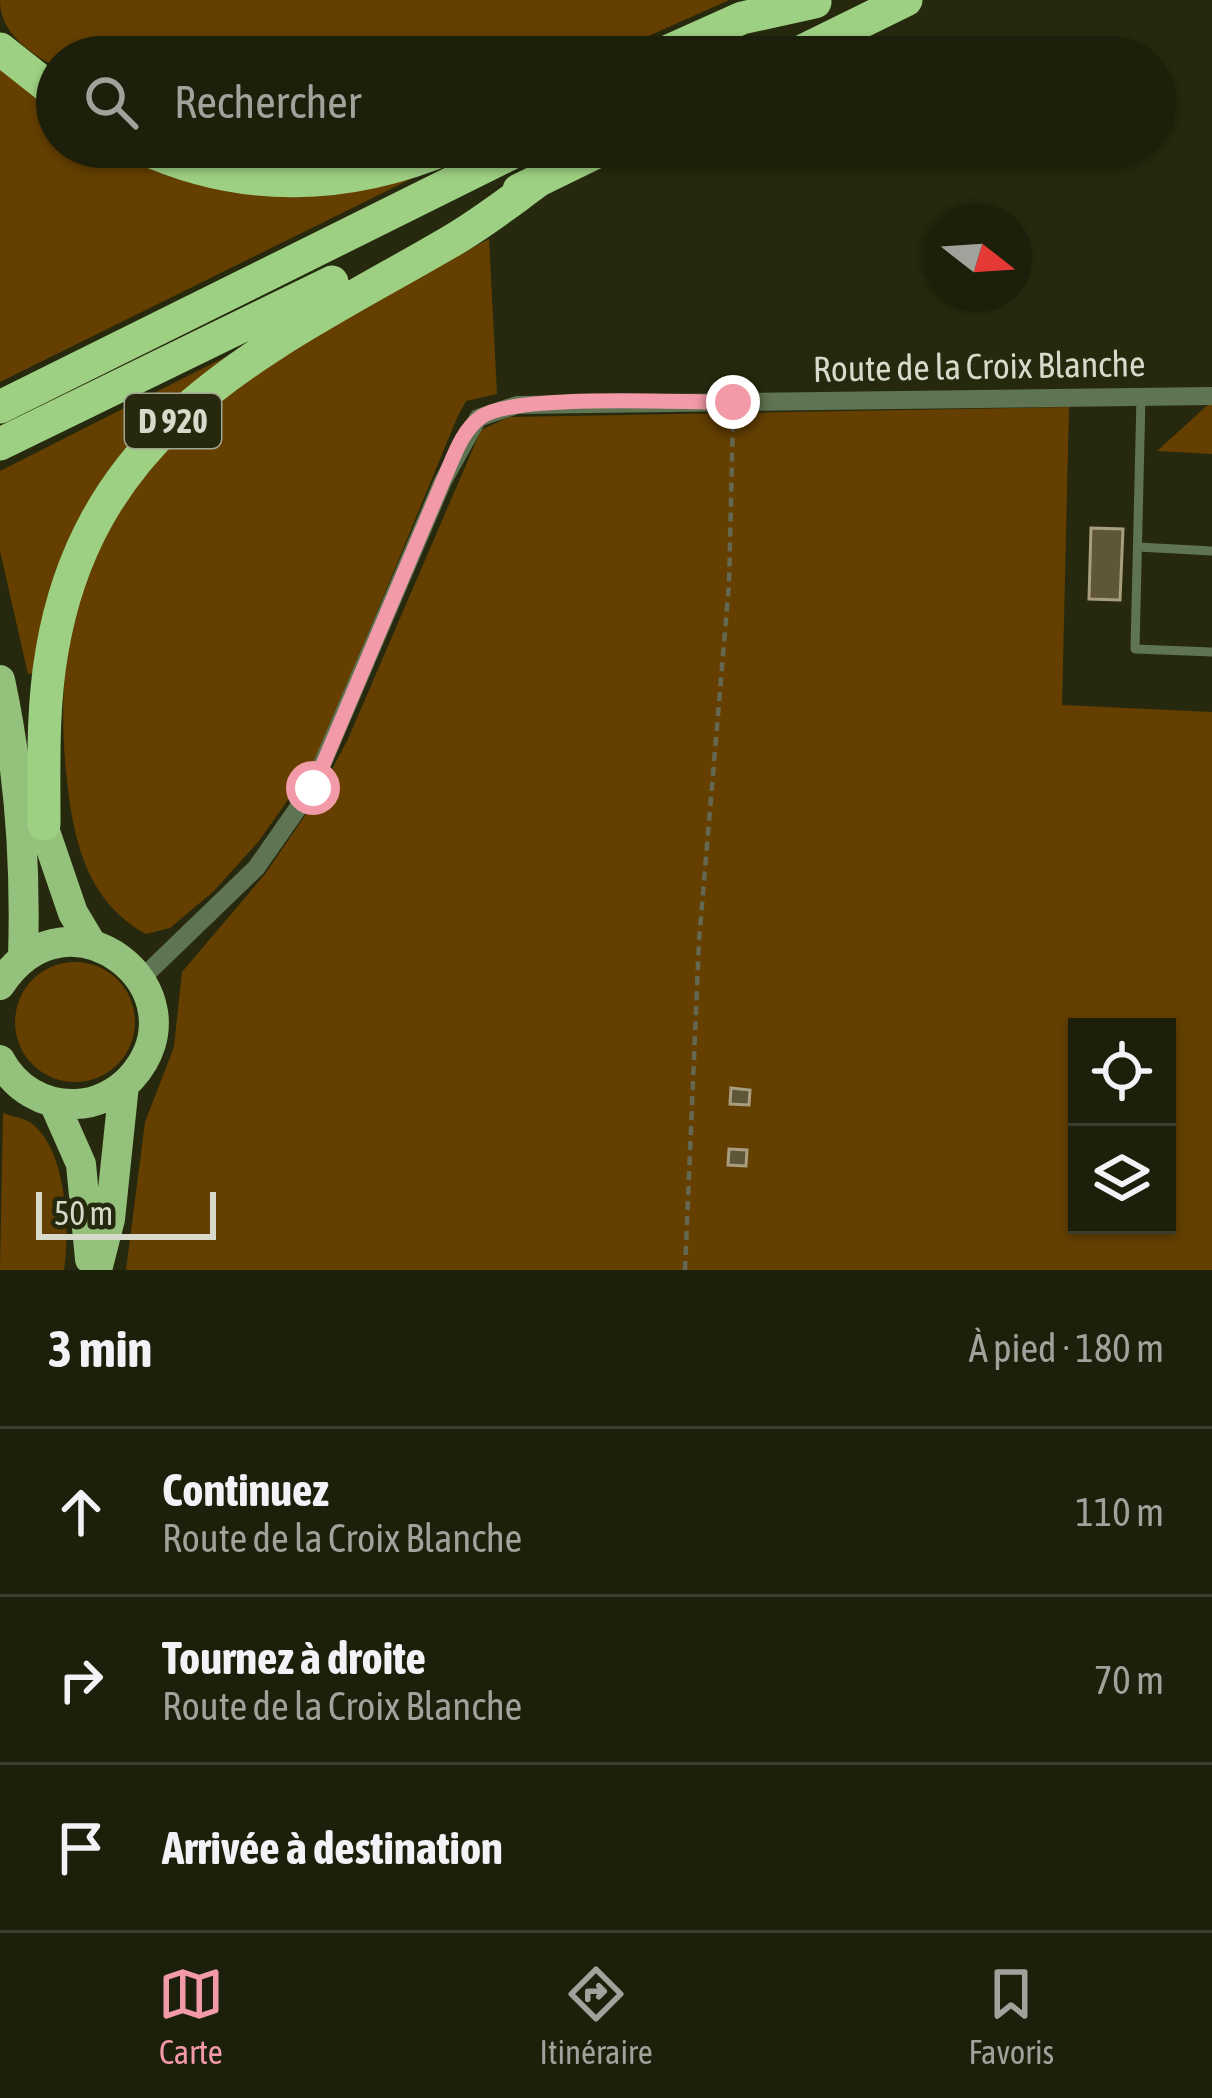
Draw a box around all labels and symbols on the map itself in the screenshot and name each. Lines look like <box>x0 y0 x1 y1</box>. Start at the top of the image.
north arrow <box>924 204 1032 312</box>
street label: Route de la Croix Blanche <box>812 342 1146 390</box>
route end <box>706 375 760 429</box>
road number: D 920 <box>125 394 221 448</box>
route start <box>286 761 340 815</box>
scale bar <box>36 1186 216 1239</box>

